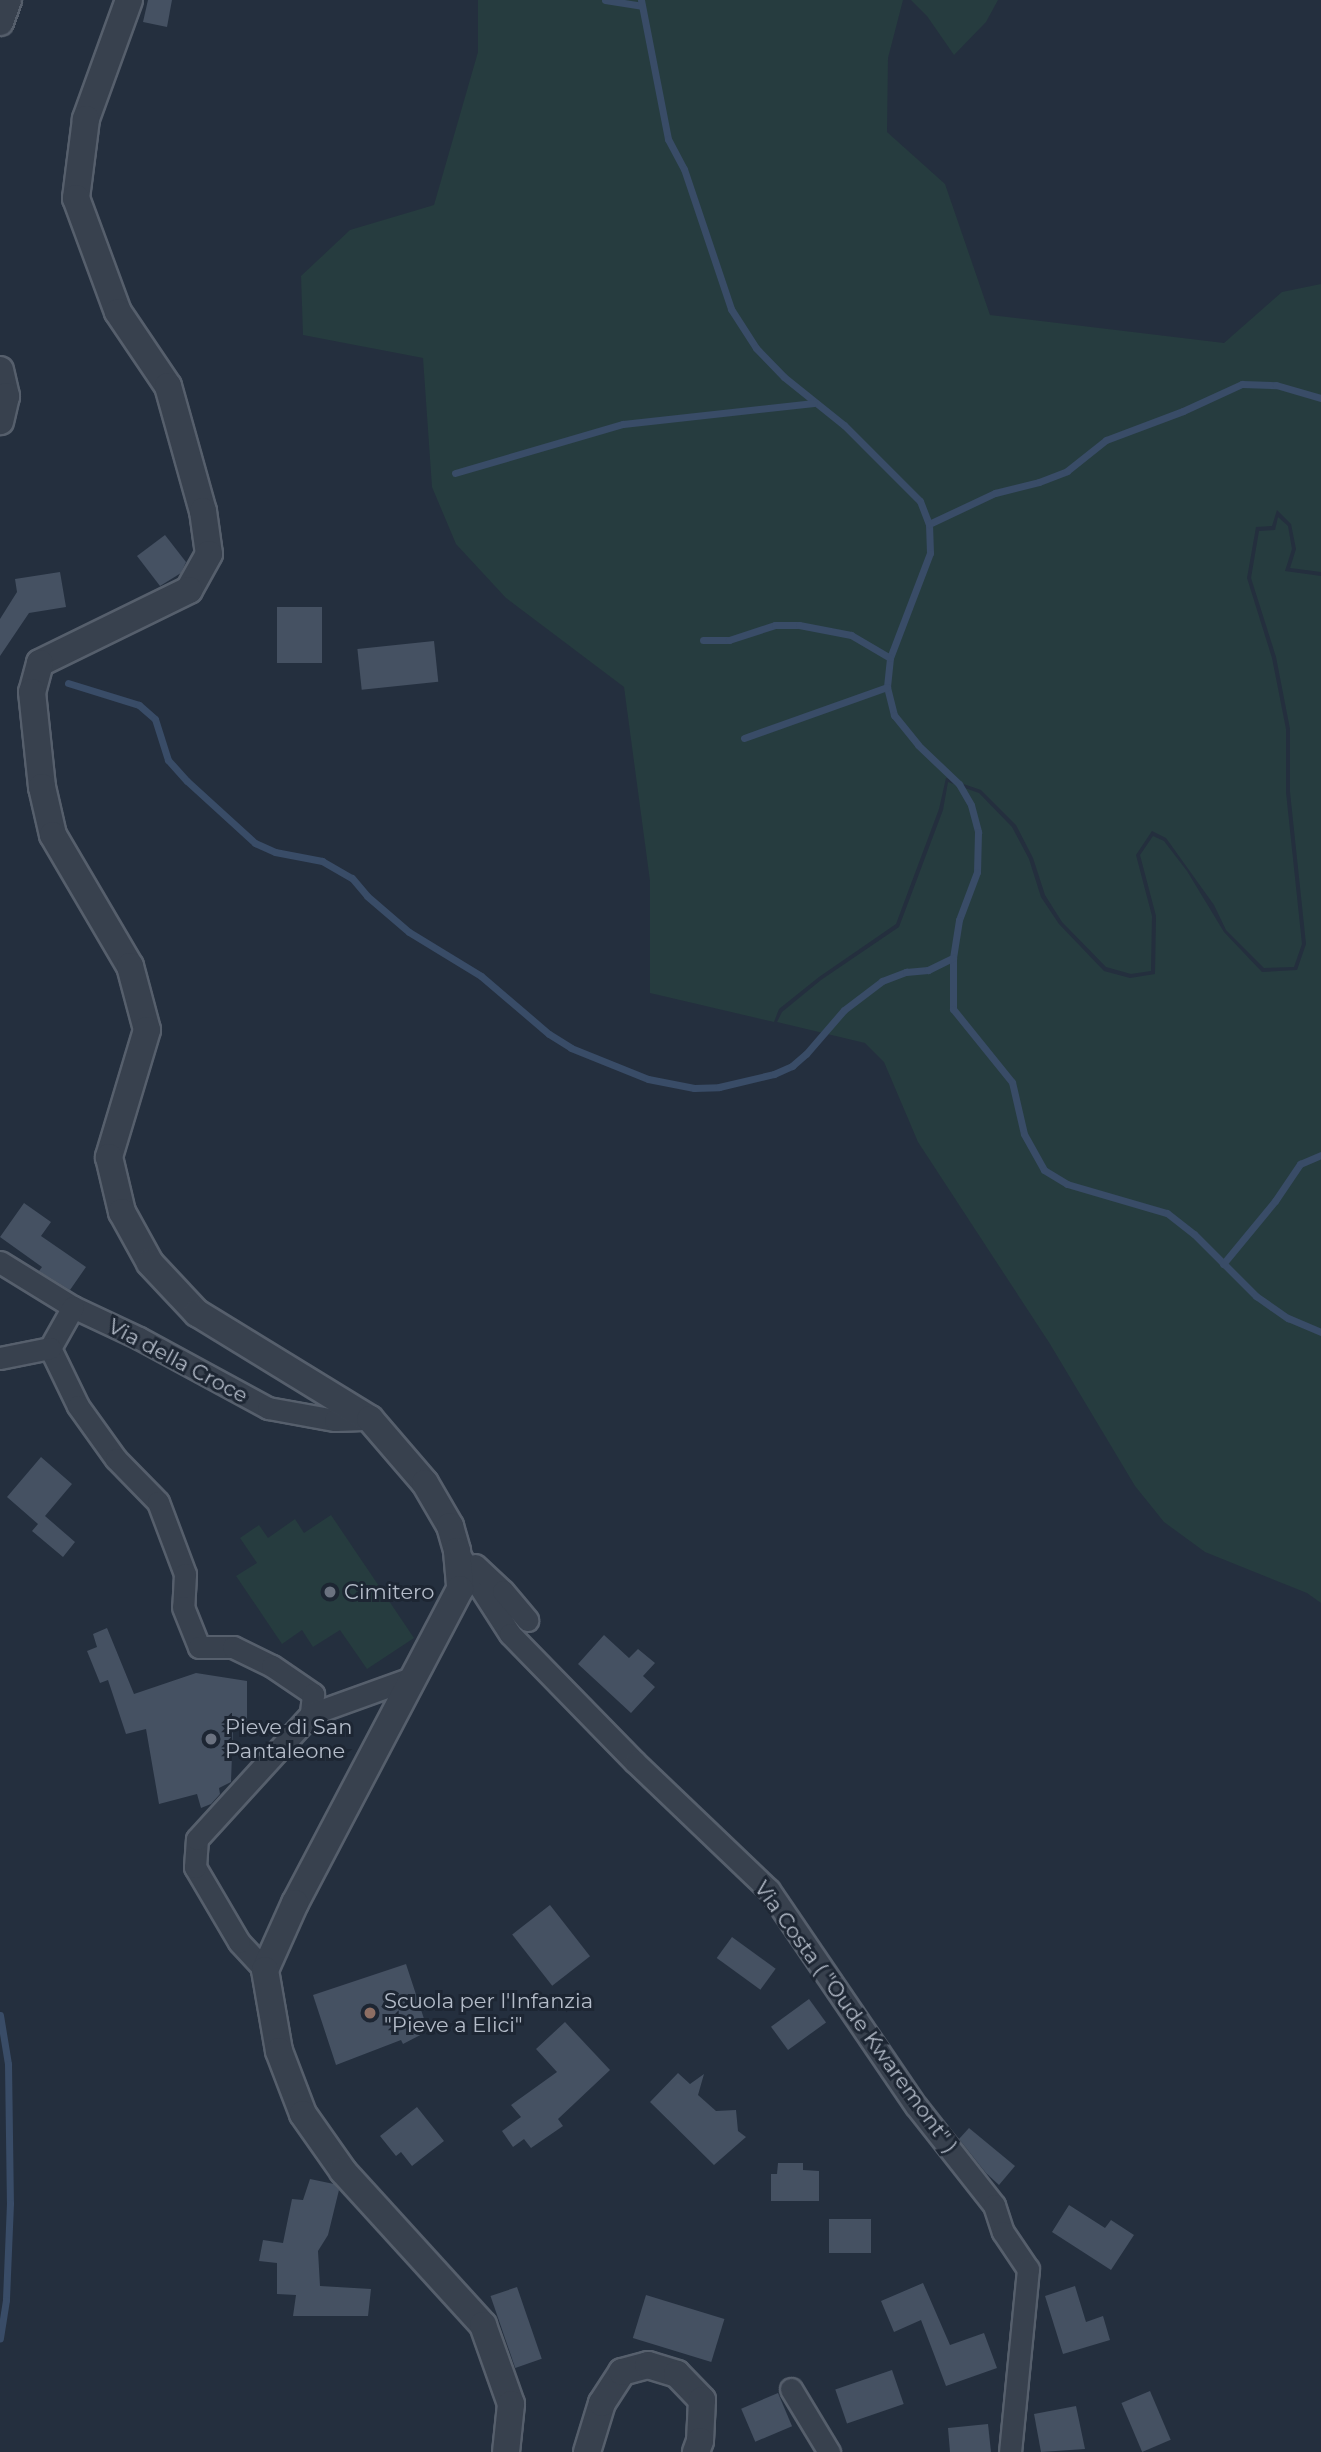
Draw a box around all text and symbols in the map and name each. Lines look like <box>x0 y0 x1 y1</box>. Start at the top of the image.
street label: Via della Croce <box>104 1314 252 1408</box>
place label: Cimitero <box>344 1579 434 1605</box>
marker: Cimitero <box>322 1584 338 1600</box>
place label: Pieve di San Pantaleone <box>225 1714 352 1764</box>
marker: Pieve di San Pantaleone <box>203 1731 219 1747</box>
street label: Via Costa ( "Oude Kwaremont" ) <box>749 1876 963 2158</box>
place label: Scuola per l'Infanzia "Pieve a Elici" <box>384 1988 593 2038</box>
marker: Scuola per l'Infanzia "Pieve a Elici" <box>362 2005 378 2021</box>

